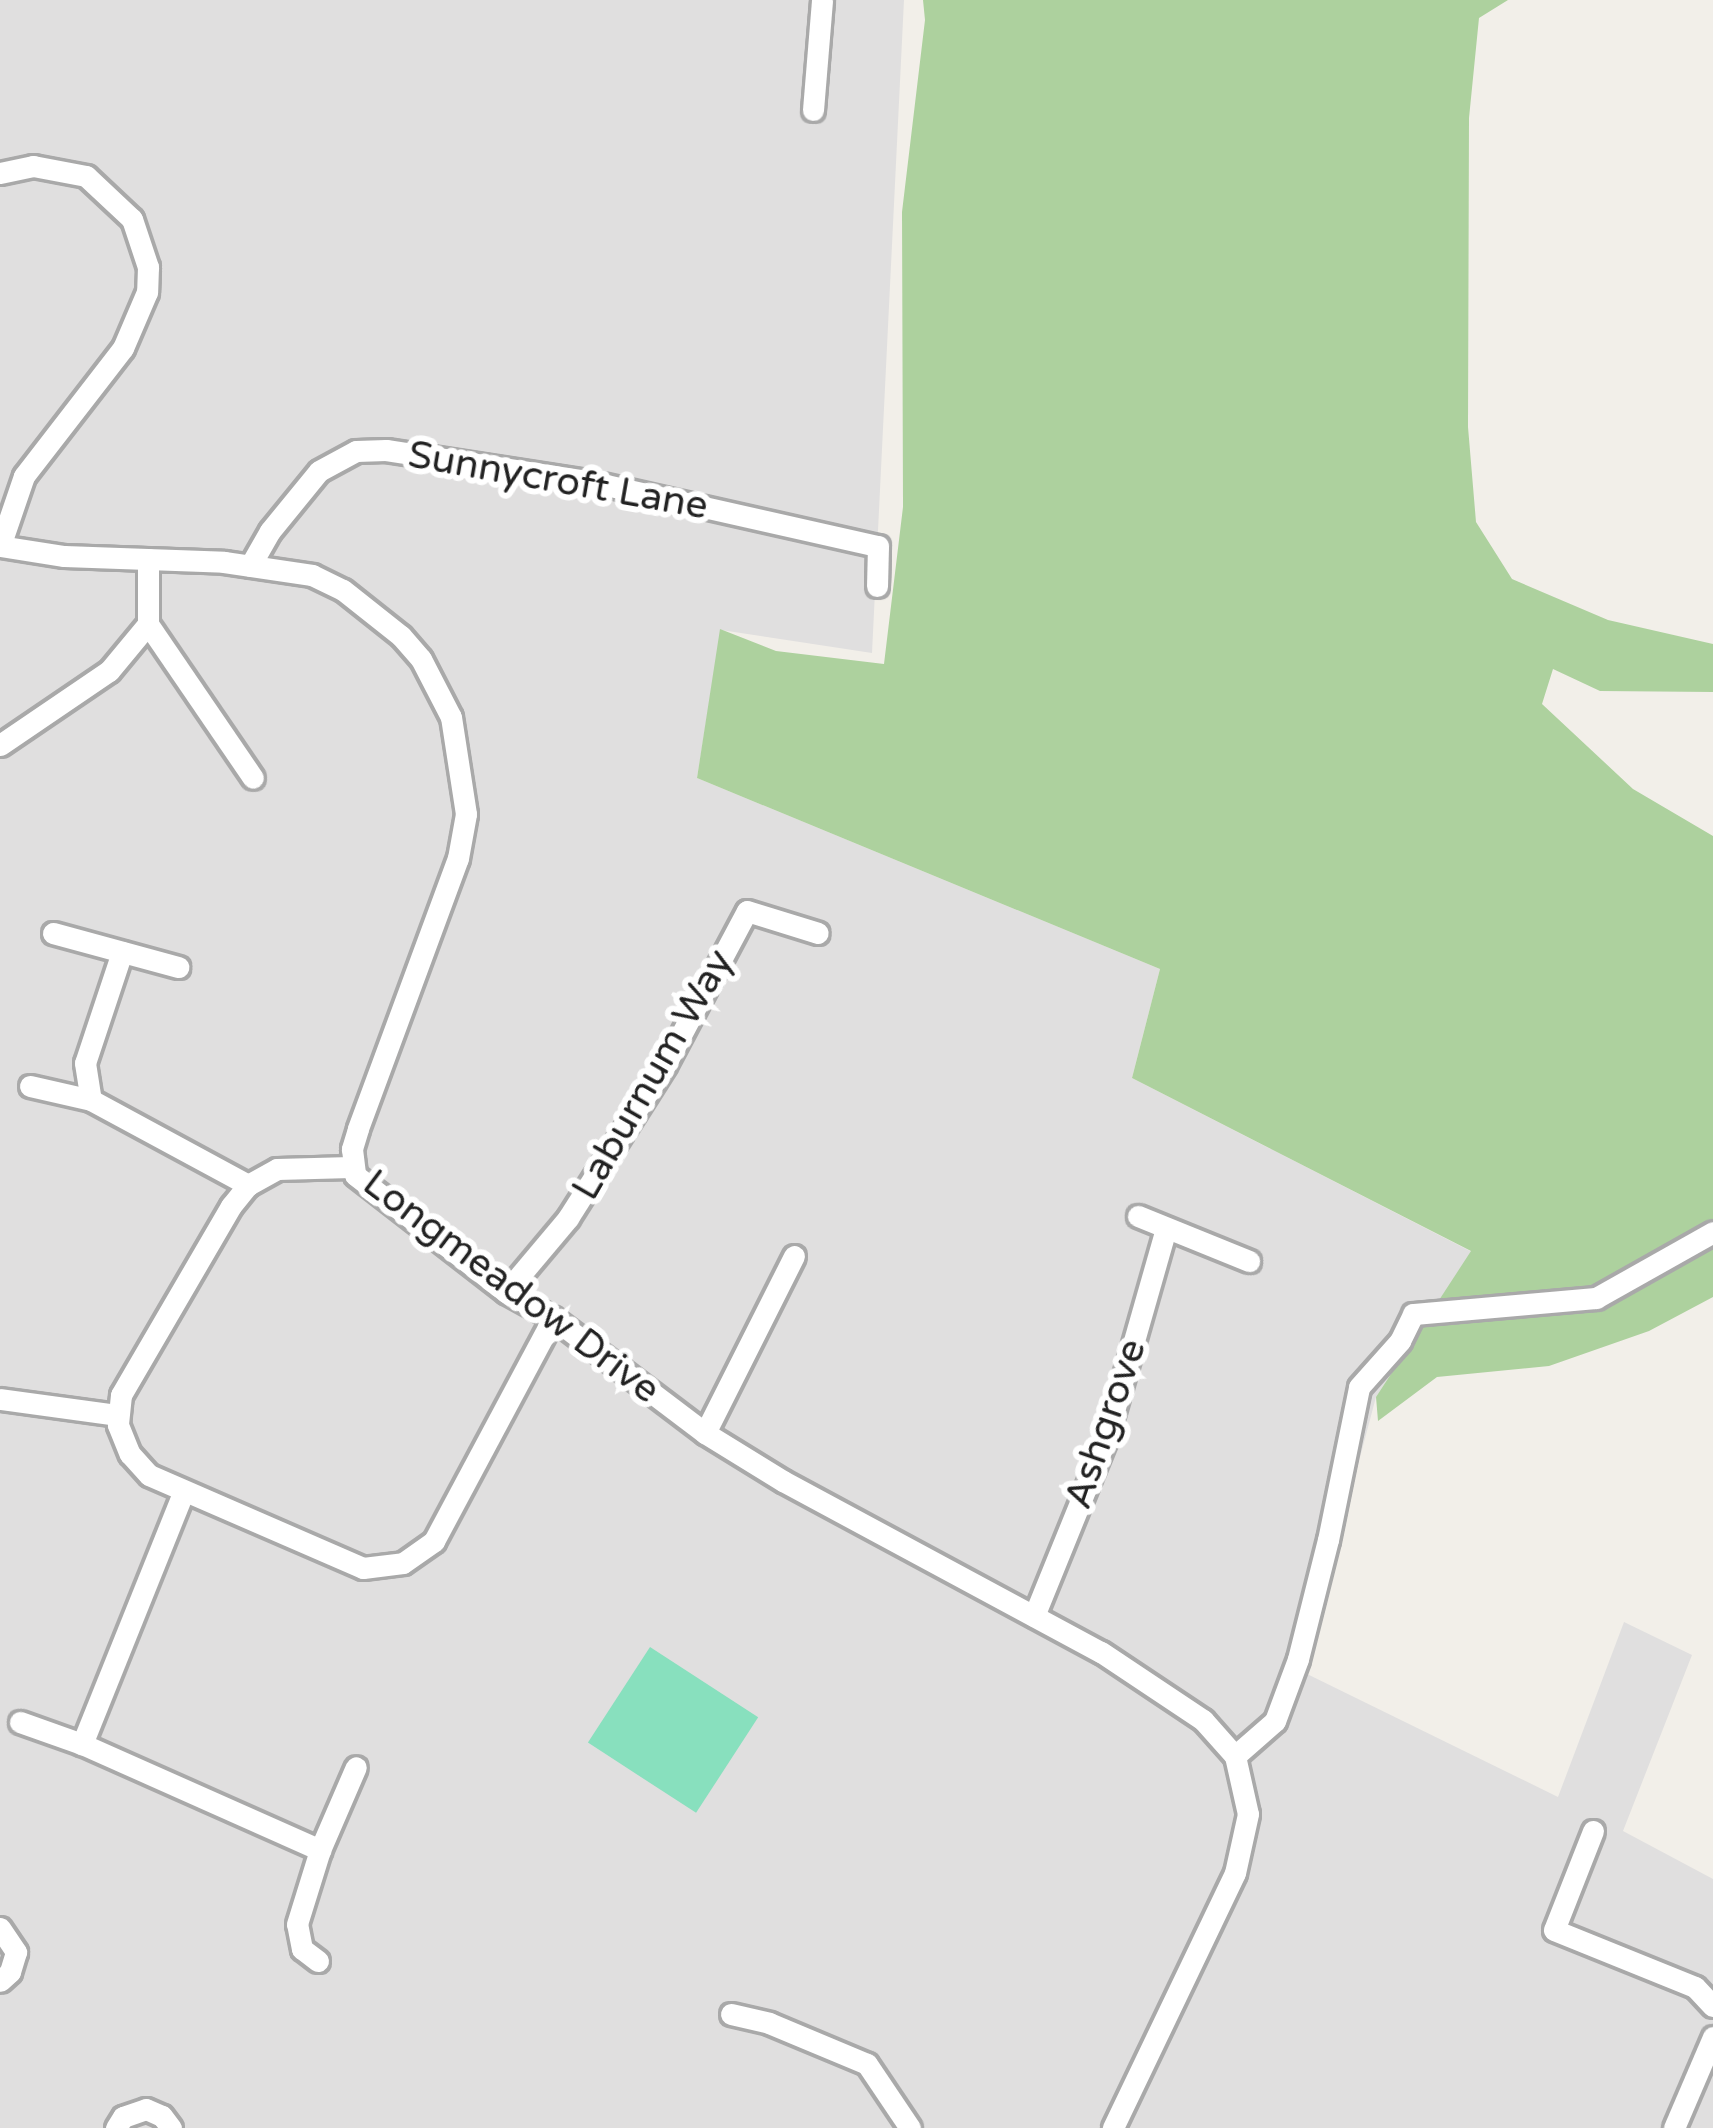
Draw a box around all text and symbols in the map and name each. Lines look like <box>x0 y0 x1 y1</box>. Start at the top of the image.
street label: Sunnycroft Lane <box>404 432 712 530</box>
street label: Laburnum Way <box>562 941 744 1209</box>
street label: Longmeadow Drive <box>353 1160 669 1414</box>
street label: Ashgrove <box>1055 1333 1157 1515</box>

